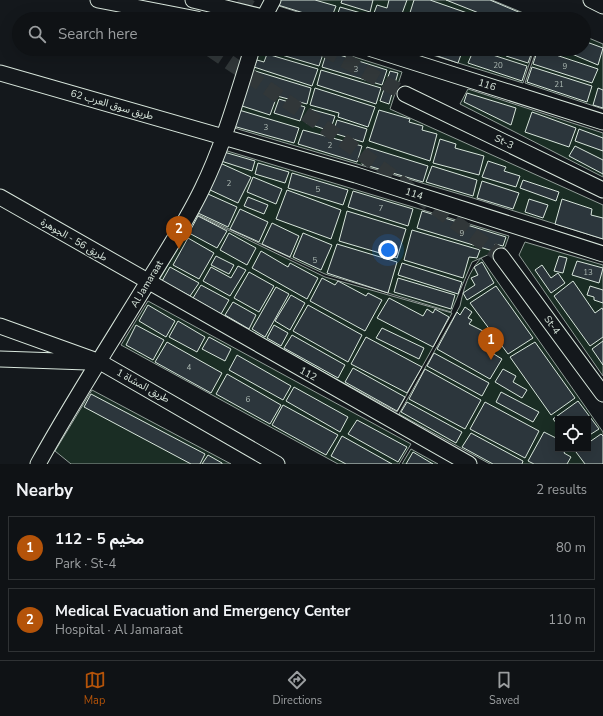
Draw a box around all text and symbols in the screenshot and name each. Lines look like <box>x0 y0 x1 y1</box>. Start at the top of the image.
search box <box>12 12 591 56</box>
icon: search <box>26 23 48 45</box>
text: Search here <box>58 24 138 44</box>
house number: 20 <box>493 60 503 71</box>
house number: 9 <box>563 61 568 72</box>
house number: 3 <box>354 64 359 75</box>
street label: 116 <box>476 76 498 94</box>
house number: 21 <box>554 79 564 90</box>
street label: طريق سوق العرب 62 <box>69 86 155 124</box>
house number: 3 <box>264 122 269 133</box>
street label: St-3 <box>492 131 516 153</box>
house number: 2 <box>328 140 333 151</box>
house number: 2 <box>227 178 232 189</box>
house number: 5 <box>316 184 321 195</box>
street label: 114 <box>403 185 425 203</box>
house number: 7 <box>379 203 384 214</box>
street label: طريق 56 - الجوهرة <box>38 215 110 265</box>
pin: 2 <box>166 216 192 249</box>
house number: 9 <box>460 228 465 239</box>
your location <box>378 240 398 260</box>
house number: 5 <box>313 255 318 266</box>
street label: Al Jamaraat <box>127 257 167 310</box>
house number: 13 <box>583 267 593 278</box>
street label: St-4 <box>541 313 563 337</box>
pin: 1 <box>478 327 504 360</box>
house number: 4 <box>187 362 192 373</box>
street label: 112 <box>297 364 319 384</box>
street label: طريق المشاة 1 <box>114 366 172 406</box>
house number: 6 <box>246 394 251 405</box>
map controls <box>555 416 591 452</box>
button: locate <box>555 416 591 452</box>
text: Nearby <box>16 479 73 502</box>
text: 2 results <box>536 481 587 499</box>
text: مخيم 5 - 112 <box>55 529 144 549</box>
text: 1 <box>26 539 34 557</box>
text: 80 m <box>556 539 586 557</box>
text: Park · St-4 <box>55 555 116 573</box>
text: Medical Evacuation and Emergency Center <box>55 601 350 621</box>
text: 2 <box>26 611 34 629</box>
text: 110 m <box>548 611 586 629</box>
text: Hospital · Al Jamaraat <box>55 621 183 639</box>
tab: Map <box>84 669 106 708</box>
tab: Directions <box>273 669 322 708</box>
tab: Saved <box>489 669 519 708</box>

